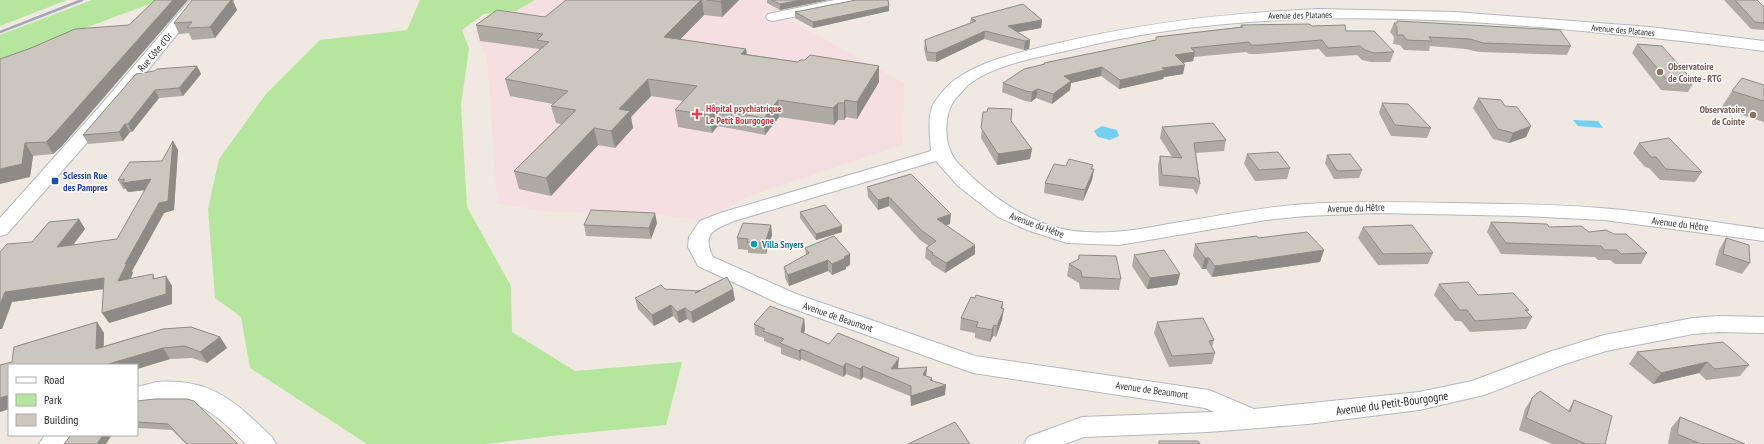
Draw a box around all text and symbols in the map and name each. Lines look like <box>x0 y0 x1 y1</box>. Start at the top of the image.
street label: Avenue des Platanes <box>1268 9 1332 21</box>
street label: Avenue des Platanes <box>1591 22 1655 38</box>
street label: Rue Côte d'Or <box>135 30 175 74</box>
place label: Observatoire de Cointe - RTG <box>1668 60 1721 85</box>
marker: Observatoire de Cointe - RTG <box>1655 67 1665 77</box>
place label: Hôpital psychiatrique Le Petit Bourgogne <box>706 102 782 127</box>
place label: Observatoire de Cointe <box>1699 103 1745 128</box>
marker: Hôpital psychiatrique Le Petit Bourgogne <box>691 108 703 120</box>
marker: Observatoire de Cointe <box>1748 110 1758 120</box>
place label: Sclessin Rue des Pampres <box>63 169 108 194</box>
marker: Sclessin Rue des Pampres <box>50 176 60 186</box>
street label: Avenue du Hêtre <box>1327 201 1385 215</box>
street label: Avenue du Hêtre <box>1008 209 1066 241</box>
street label: Avenue du Hêtre <box>1651 214 1709 234</box>
place label: Villa Snyers <box>761 238 804 251</box>
marker: Villa Snyers <box>749 239 759 249</box>
street label: Avenue de Beaumont <box>801 299 875 335</box>
legend <box>8 364 138 436</box>
text: Road <box>44 372 64 387</box>
street label: Avenue de Beaumont <box>1115 378 1189 402</box>
street label: Avenue du Petit-Bourgogne <box>1335 388 1449 418</box>
text: Park <box>44 392 62 407</box>
text: Building <box>44 412 79 427</box>

